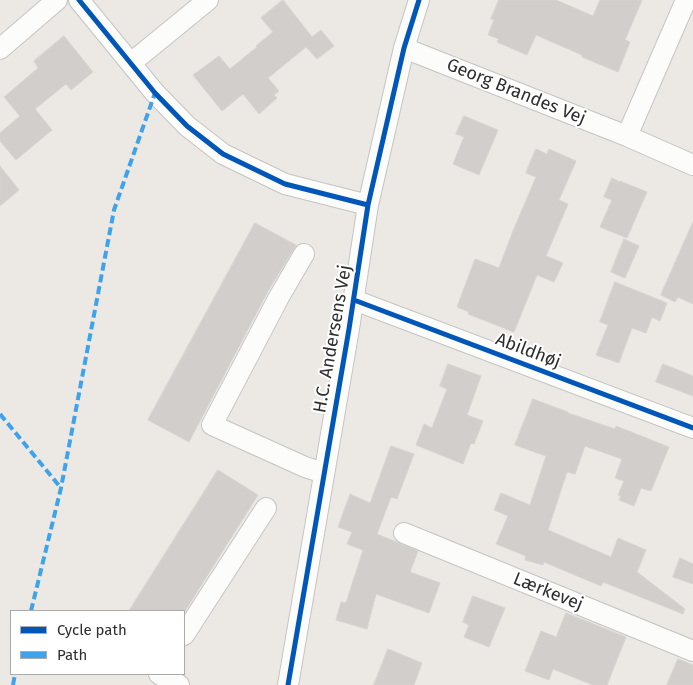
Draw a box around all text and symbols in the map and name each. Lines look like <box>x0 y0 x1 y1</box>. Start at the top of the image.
street label: Georg Brandes Vej <box>443 54 589 130</box>
street label: H.C. Andersens Vej <box>309 263 357 415</box>
street label: Abildhøj <box>492 329 564 373</box>
street label: Lærkevej <box>510 568 586 616</box>
legend <box>10 610 185 675</box>
text: Cycle path <box>57 621 127 639</box>
text: Path <box>57 646 87 664</box>

